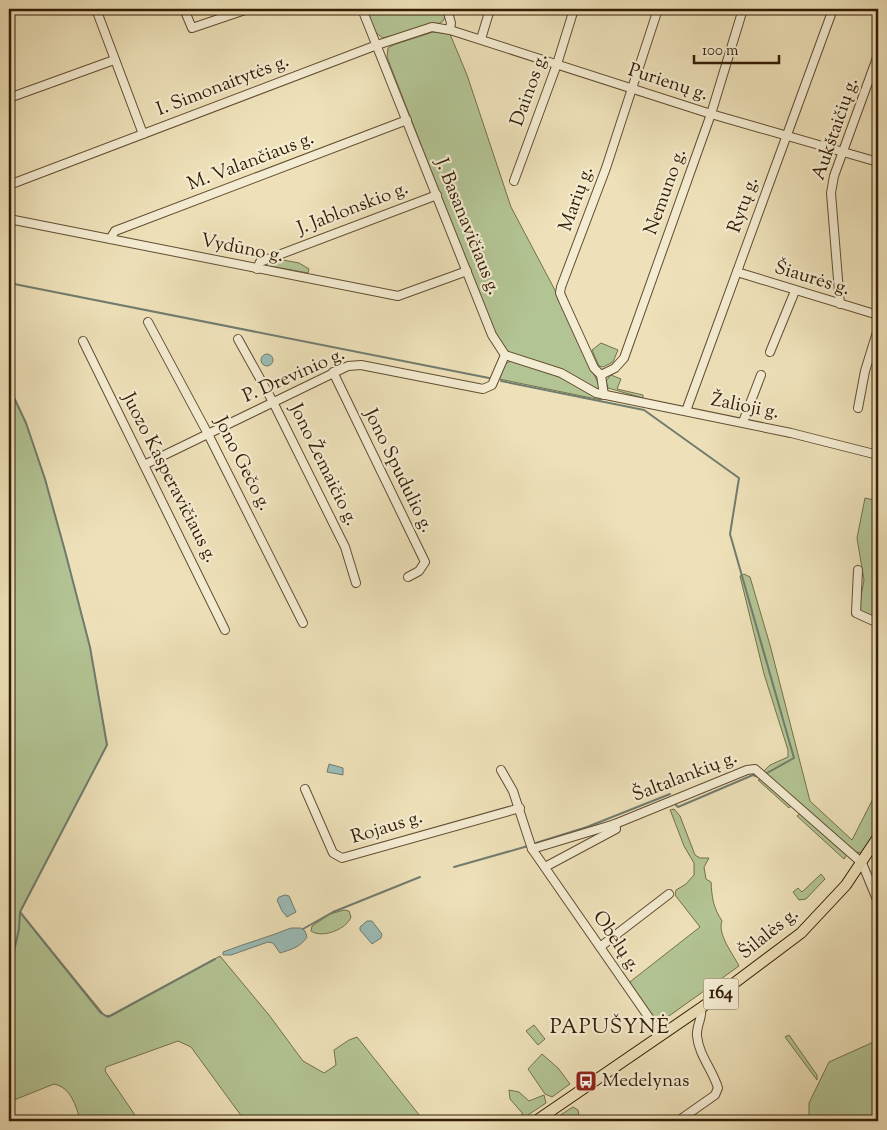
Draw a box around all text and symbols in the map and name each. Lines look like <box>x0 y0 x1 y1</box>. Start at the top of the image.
scale bar <box>694 32 780 64</box>
text: 100 m <box>702 41 739 62</box>
street label: I. Simonaitytės g. <box>153 48 293 124</box>
street label: Dainos g. <box>504 50 556 130</box>
street label: Purienų g. <box>624 57 712 109</box>
street label: Aukštaičių g. <box>806 74 866 184</box>
street label: M. Valančiaus g. <box>184 125 318 199</box>
street label: Nemuno g. <box>638 145 694 239</box>
street label: J. Basanavičiaus g. <box>427 154 507 299</box>
street label: Marių g. <box>553 163 601 235</box>
street label: Rytų g. <box>722 173 766 237</box>
street label: J. Jablonskio g. <box>293 175 412 243</box>
street label: Vydūno g. <box>198 228 286 270</box>
street label: Šiaurės g. <box>771 255 853 303</box>
street label: P. Drevinio g. <box>239 341 349 411</box>
street label: Juozo Kasperavičiaus g. <box>114 387 224 568</box>
street label: Žalioji g. <box>709 387 781 427</box>
street label: Jono Žemaičio g. <box>281 398 364 531</box>
street label: Jono Spudulio g. <box>356 404 440 537</box>
street label: Jono Gečo g. <box>206 411 277 516</box>
street label: Šaltalankių g. <box>629 745 741 809</box>
street label: Rojaus g. <box>348 804 426 852</box>
street label: Šilalės g. <box>733 901 805 967</box>
street label: Obelų g. <box>585 906 647 978</box>
road number: 164 <box>704 979 738 1010</box>
district label: PAPUŠYNĖ <box>550 1013 670 1043</box>
place label: Medelynas <box>602 1068 689 1095</box>
bus stop icon: Medelynas <box>574 1069 598 1093</box>

